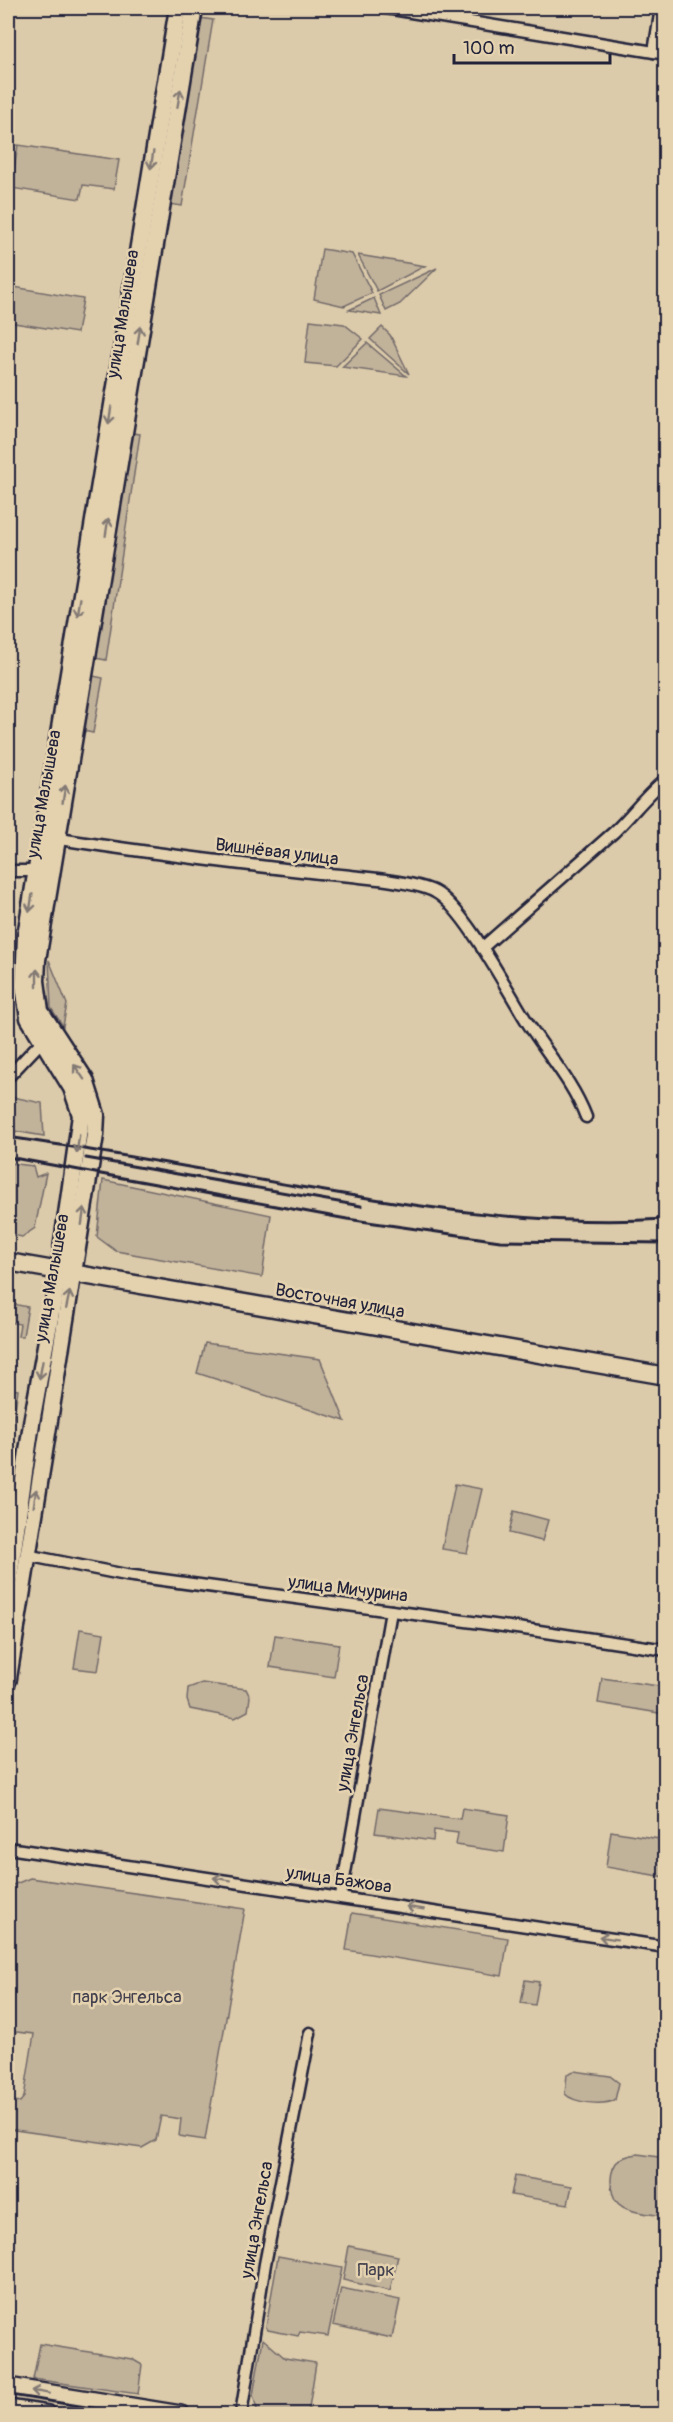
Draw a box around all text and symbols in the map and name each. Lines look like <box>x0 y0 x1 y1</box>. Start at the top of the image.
scale bar <box>454 27 610 65</box>
text: 100 m <box>463 37 515 60</box>
one-way arrow <box>174 88 185 108</box>
one-way arrow <box>146 150 157 170</box>
street label: улица Малышева <box>101 248 145 381</box>
one-way arrow <box>134 325 145 345</box>
one-way arrow <box>105 405 116 424</box>
one-way arrow <box>102 518 113 537</box>
one-way arrow <box>74 597 85 617</box>
street label: улица Малышева <box>21 728 67 861</box>
one-way arrow <box>59 785 70 805</box>
street label: Вишнёвая улица <box>214 833 340 871</box>
one-way arrow <box>25 893 36 913</box>
one-way arrow <box>31 969 43 988</box>
one-way arrow <box>73 1064 85 1081</box>
one-way arrow <box>73 1134 84 1154</box>
one-way arrow <box>78 1206 89 1226</box>
street label: улица Малышева <box>29 1212 75 1345</box>
street label: Восточная улица <box>274 1278 406 1324</box>
one-way arrow <box>63 1290 74 1310</box>
one-way arrow <box>35 1360 46 1379</box>
one-way arrow <box>30 1488 41 1508</box>
street label: улица Мичурина <box>286 1570 409 1608</box>
street label: улица Энгельса <box>331 1673 375 1794</box>
street label: улица Бажова <box>284 1861 393 1899</box>
one-way arrow <box>213 1873 233 1884</box>
one-way arrow <box>406 1902 425 1913</box>
one-way arrow <box>598 1933 618 1944</box>
park label: парк Энгельса <box>72 1986 182 2009</box>
street label: улица Энгельса <box>235 2160 279 2281</box>
park label: Парк <box>358 2259 394 2282</box>
one-way arrow <box>31 2386 50 2397</box>

